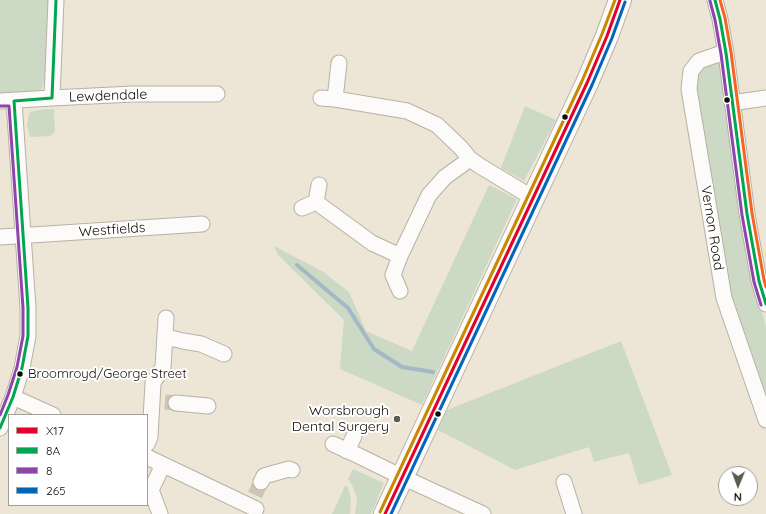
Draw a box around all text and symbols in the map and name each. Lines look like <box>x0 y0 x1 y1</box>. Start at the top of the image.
street label: Lewdendale <box>69 86 147 106</box>
unlabelled marker <box>722 95 732 105</box>
unlabelled marker <box>560 112 570 122</box>
street label: Vernon Road <box>697 184 727 272</box>
street label: Westfields <box>78 219 146 241</box>
place label: Broomroyd/George Street <box>28 366 187 382</box>
marker: Broomroyd/George Street <box>15 369 25 379</box>
place label: Worsbrough Dental Surgery <box>292 403 389 436</box>
unlabelled marker <box>433 409 443 419</box>
legend <box>8 414 148 506</box>
marker: Worsbrough Dental Surgery <box>392 414 402 424</box>
text: X17 <box>46 423 64 438</box>
text: 8A <box>46 443 60 458</box>
text: 8 <box>46 463 52 478</box>
north arrow <box>718 466 758 506</box>
text: 265 <box>46 483 66 498</box>
text: N <box>734 490 742 504</box>

